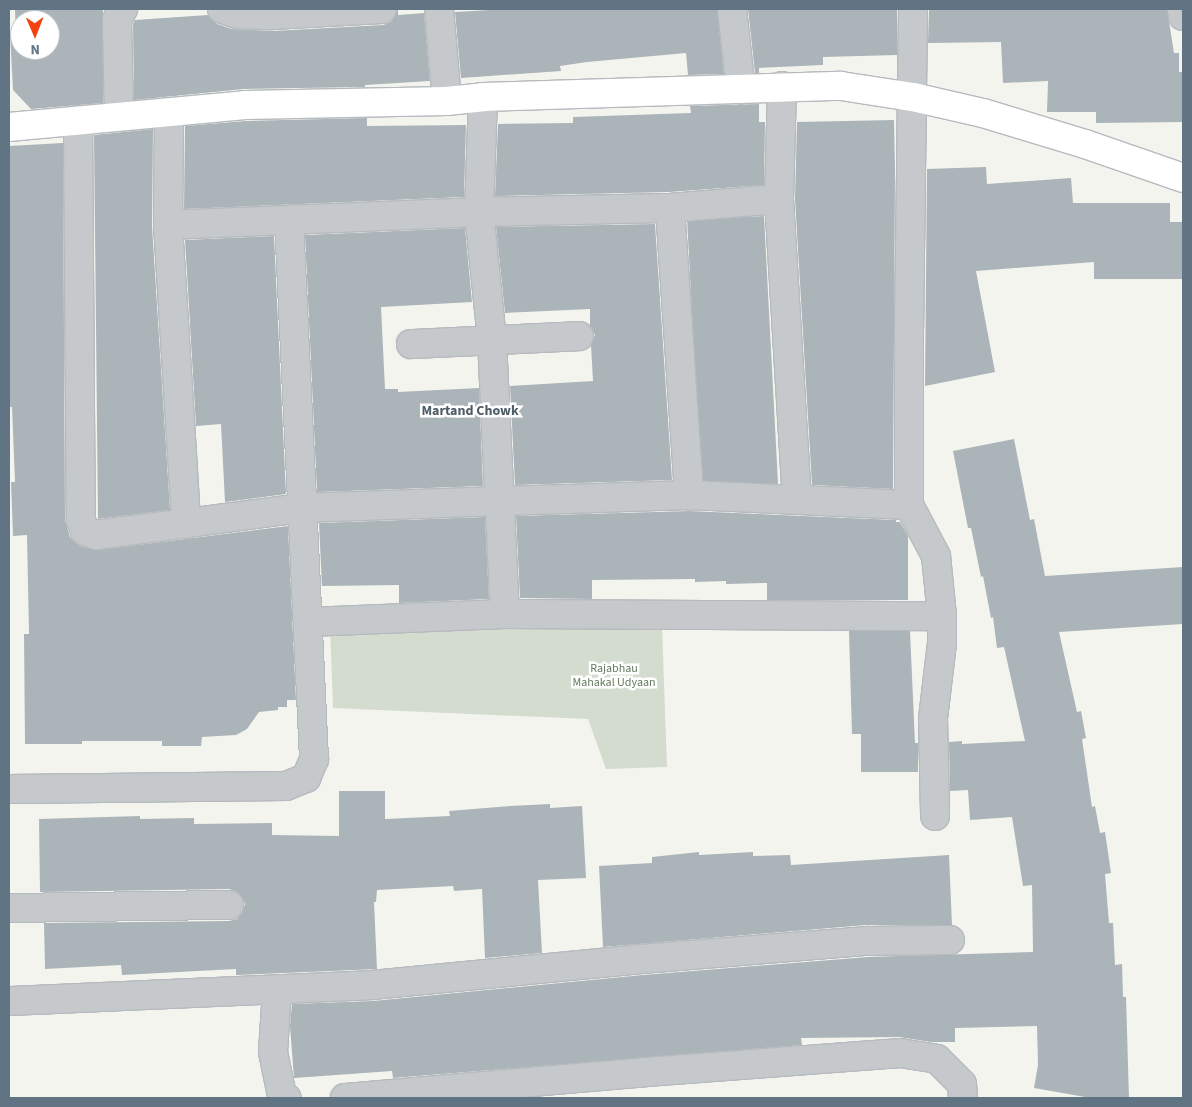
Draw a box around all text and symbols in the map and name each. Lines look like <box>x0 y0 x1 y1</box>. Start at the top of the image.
north arrow <box>10 10 60 60</box>
text: N <box>30 39 40 59</box>
district label: Martand Chowk <box>421 403 519 419</box>
park label: Rajabhau Mahakal Udyaan <box>572 662 656 690</box>

